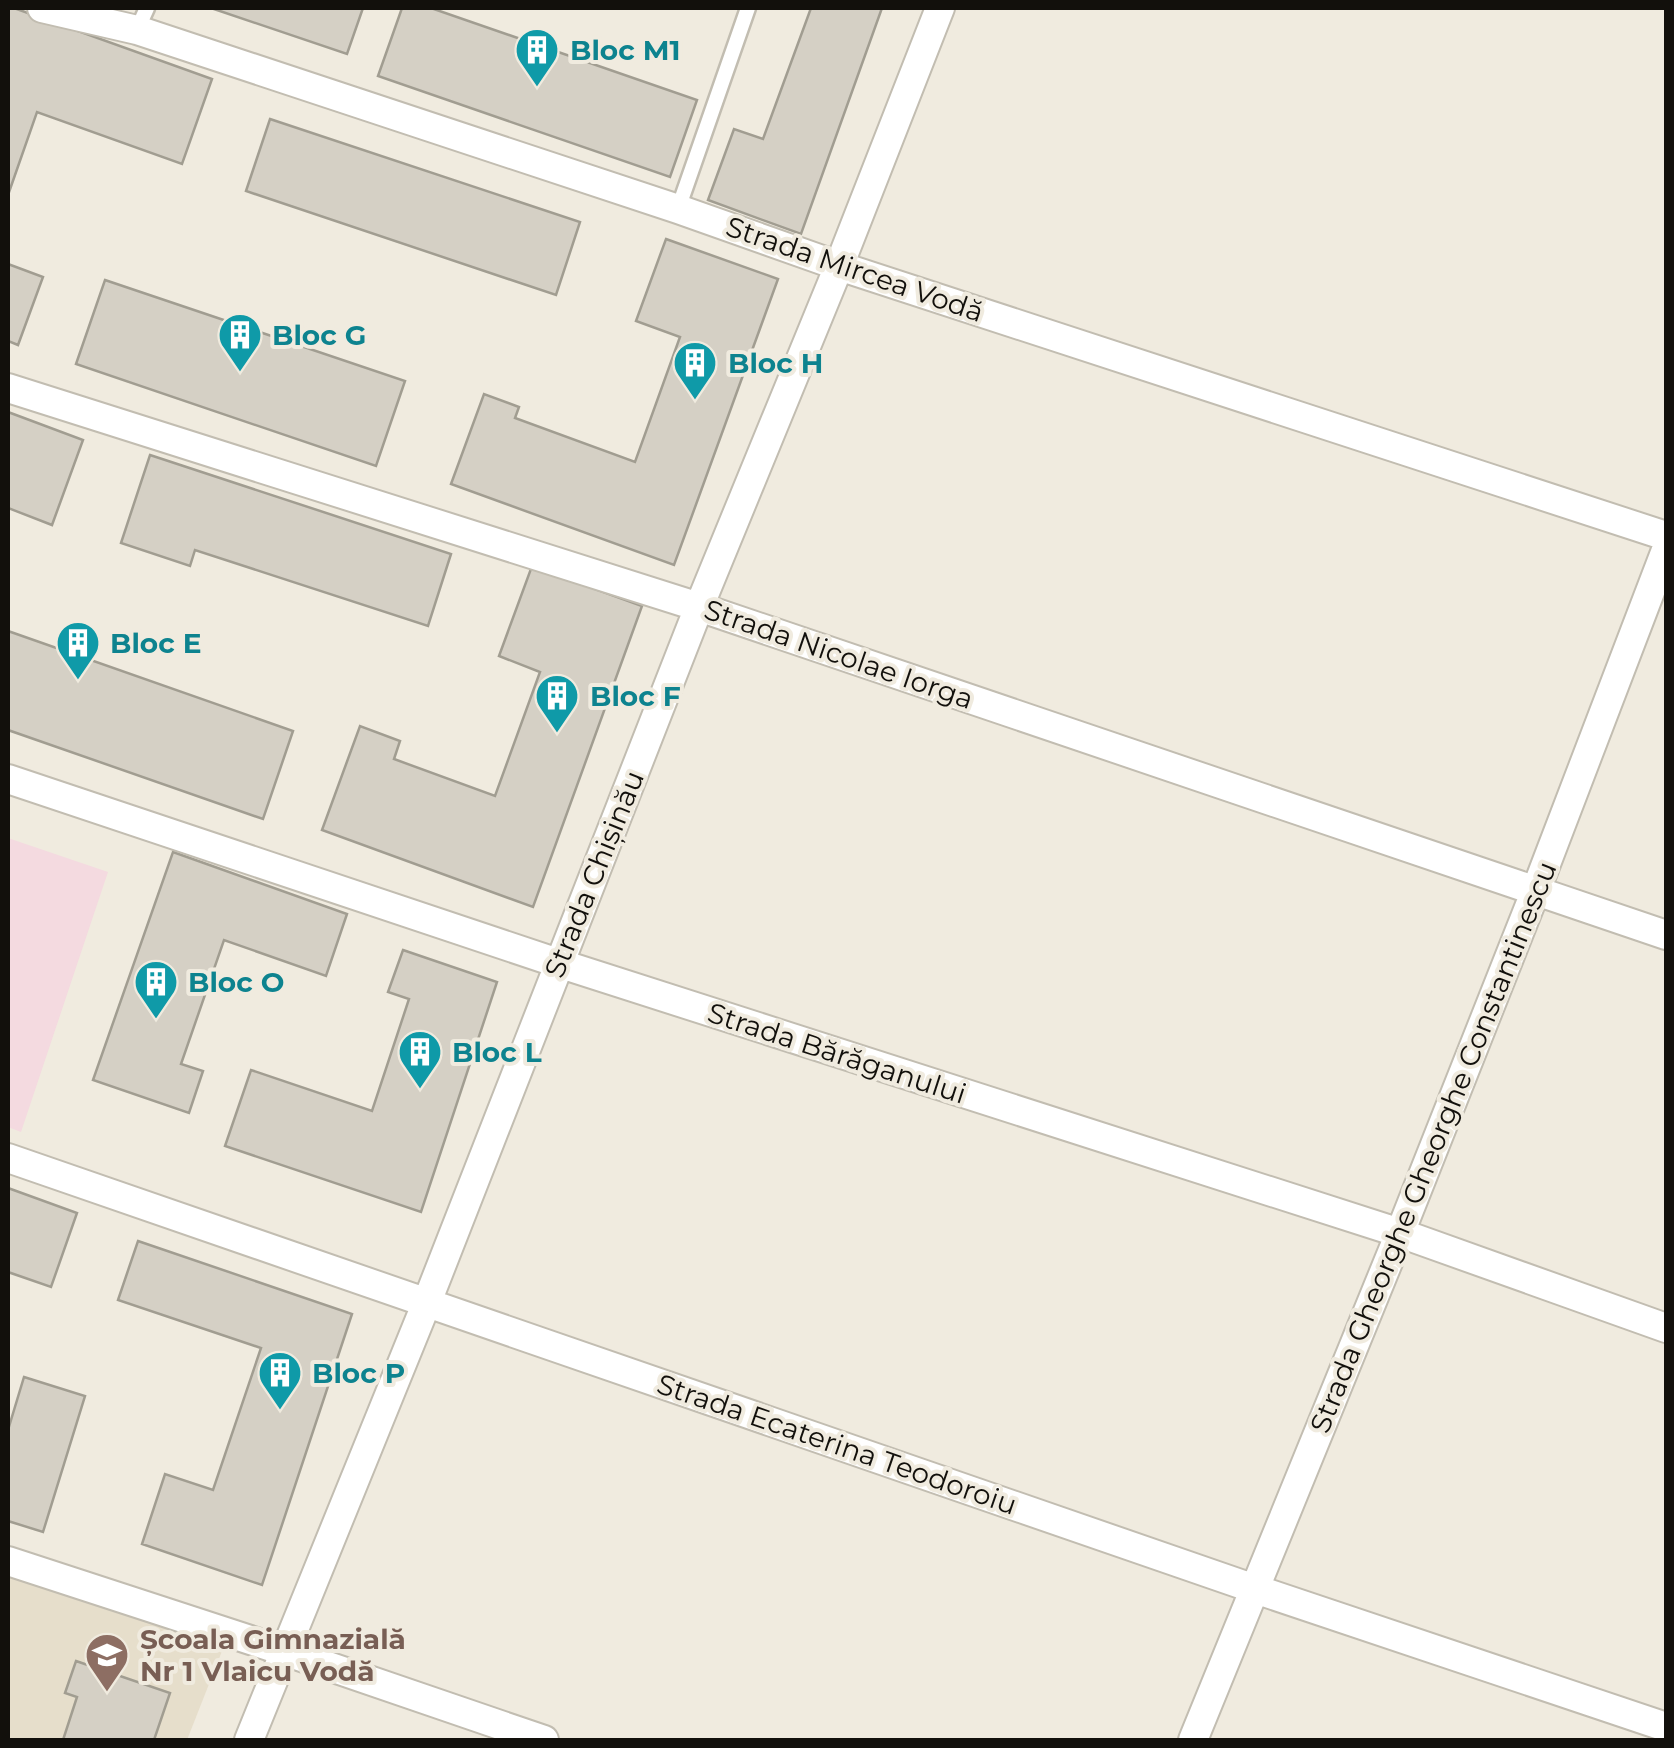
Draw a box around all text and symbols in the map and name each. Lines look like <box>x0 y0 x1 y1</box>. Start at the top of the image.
building icon: Bloc M1 <box>514 27 560 88</box>
place label: Bloc M1 <box>570 33 680 67</box>
street label: Strada Mircea Vodă <box>722 209 988 329</box>
building icon: Bloc G <box>217 312 263 373</box>
place label: Bloc G <box>272 318 366 352</box>
building icon: Bloc H <box>672 340 718 401</box>
place label: Bloc H <box>728 346 823 380</box>
street label: Strada Nicolae Iorga <box>700 592 978 716</box>
building icon: Bloc E <box>55 620 101 681</box>
place label: Bloc E <box>110 626 201 660</box>
building icon: Bloc F <box>534 673 580 734</box>
place label: Bloc F <box>590 679 681 713</box>
street label: Strada Chișinău <box>537 766 651 982</box>
street label: Strada Gheorghe Gheorghe Constantinescu <box>1302 856 1564 1438</box>
building icon: Bloc O <box>133 959 179 1020</box>
place label: Bloc O <box>188 965 284 999</box>
street label: Strada Bărăganului <box>704 995 970 1111</box>
building icon: Bloc L <box>397 1029 443 1090</box>
place label: Bloc L <box>452 1035 542 1069</box>
building icon: Bloc P <box>257 1350 303 1411</box>
place label: Bloc P <box>312 1356 405 1390</box>
street label: Strada Ecaterina Teodoroiu <box>653 1366 1021 1522</box>
place label: Școala Gimnazială Nr 1 Vlaicu Vodă <box>140 1622 406 1688</box>
school or university icon: Școala Gimnazială Nr 1 Vlaicu Vodă <box>84 1632 130 1693</box>

